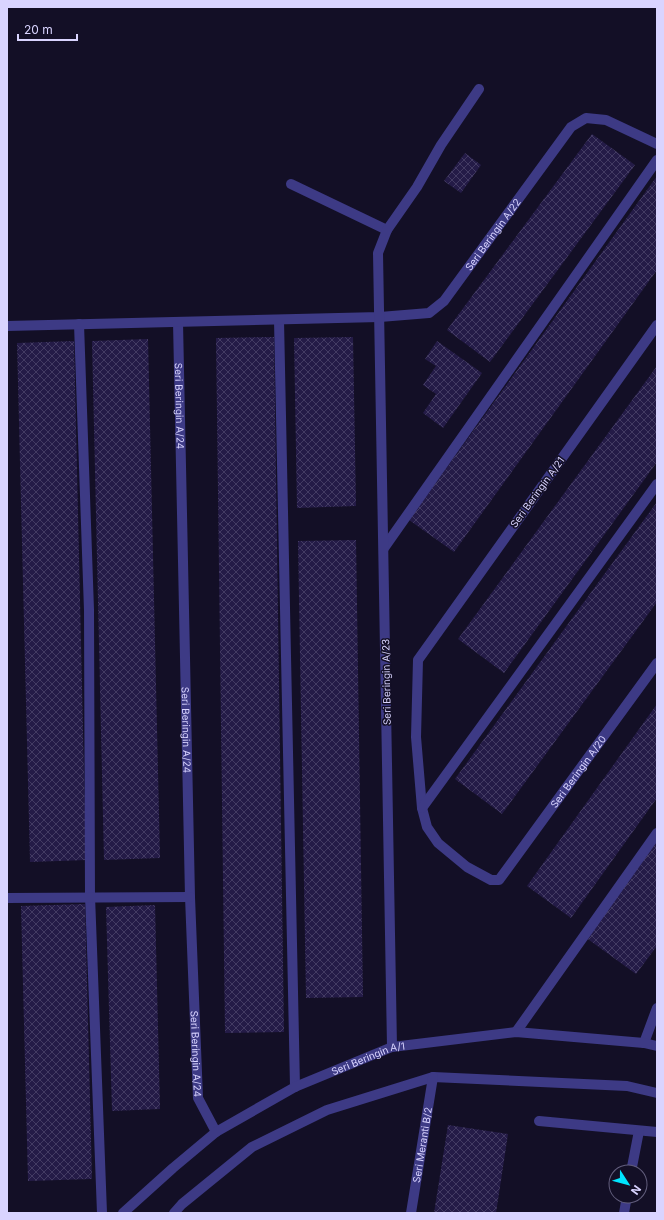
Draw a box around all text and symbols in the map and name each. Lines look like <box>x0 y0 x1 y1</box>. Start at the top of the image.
scale bar <box>18 16 77 42</box>
text: 20 m <box>24 22 53 37</box>
street label: Seri Beringin A/22 <box>462 196 523 273</box>
street label: Seri Beringin A/24 <box>173 363 187 449</box>
street label: Seri Beringin A/21 <box>507 454 567 530</box>
street label: Seri Beringin A/23 <box>379 639 393 725</box>
street label: Seri Beringin A/24 <box>180 687 193 773</box>
street label: Seri Beringin A/20 <box>548 733 608 810</box>
street label: Seri Beringin A/24 <box>189 1010 204 1097</box>
street label: Seri Beringin A/1 <box>329 1039 406 1077</box>
street label: Seri Meranti B/2 <box>410 1106 434 1184</box>
north arrow <box>608 1164 648 1204</box>
text: N <box>628 1182 644 1197</box>

